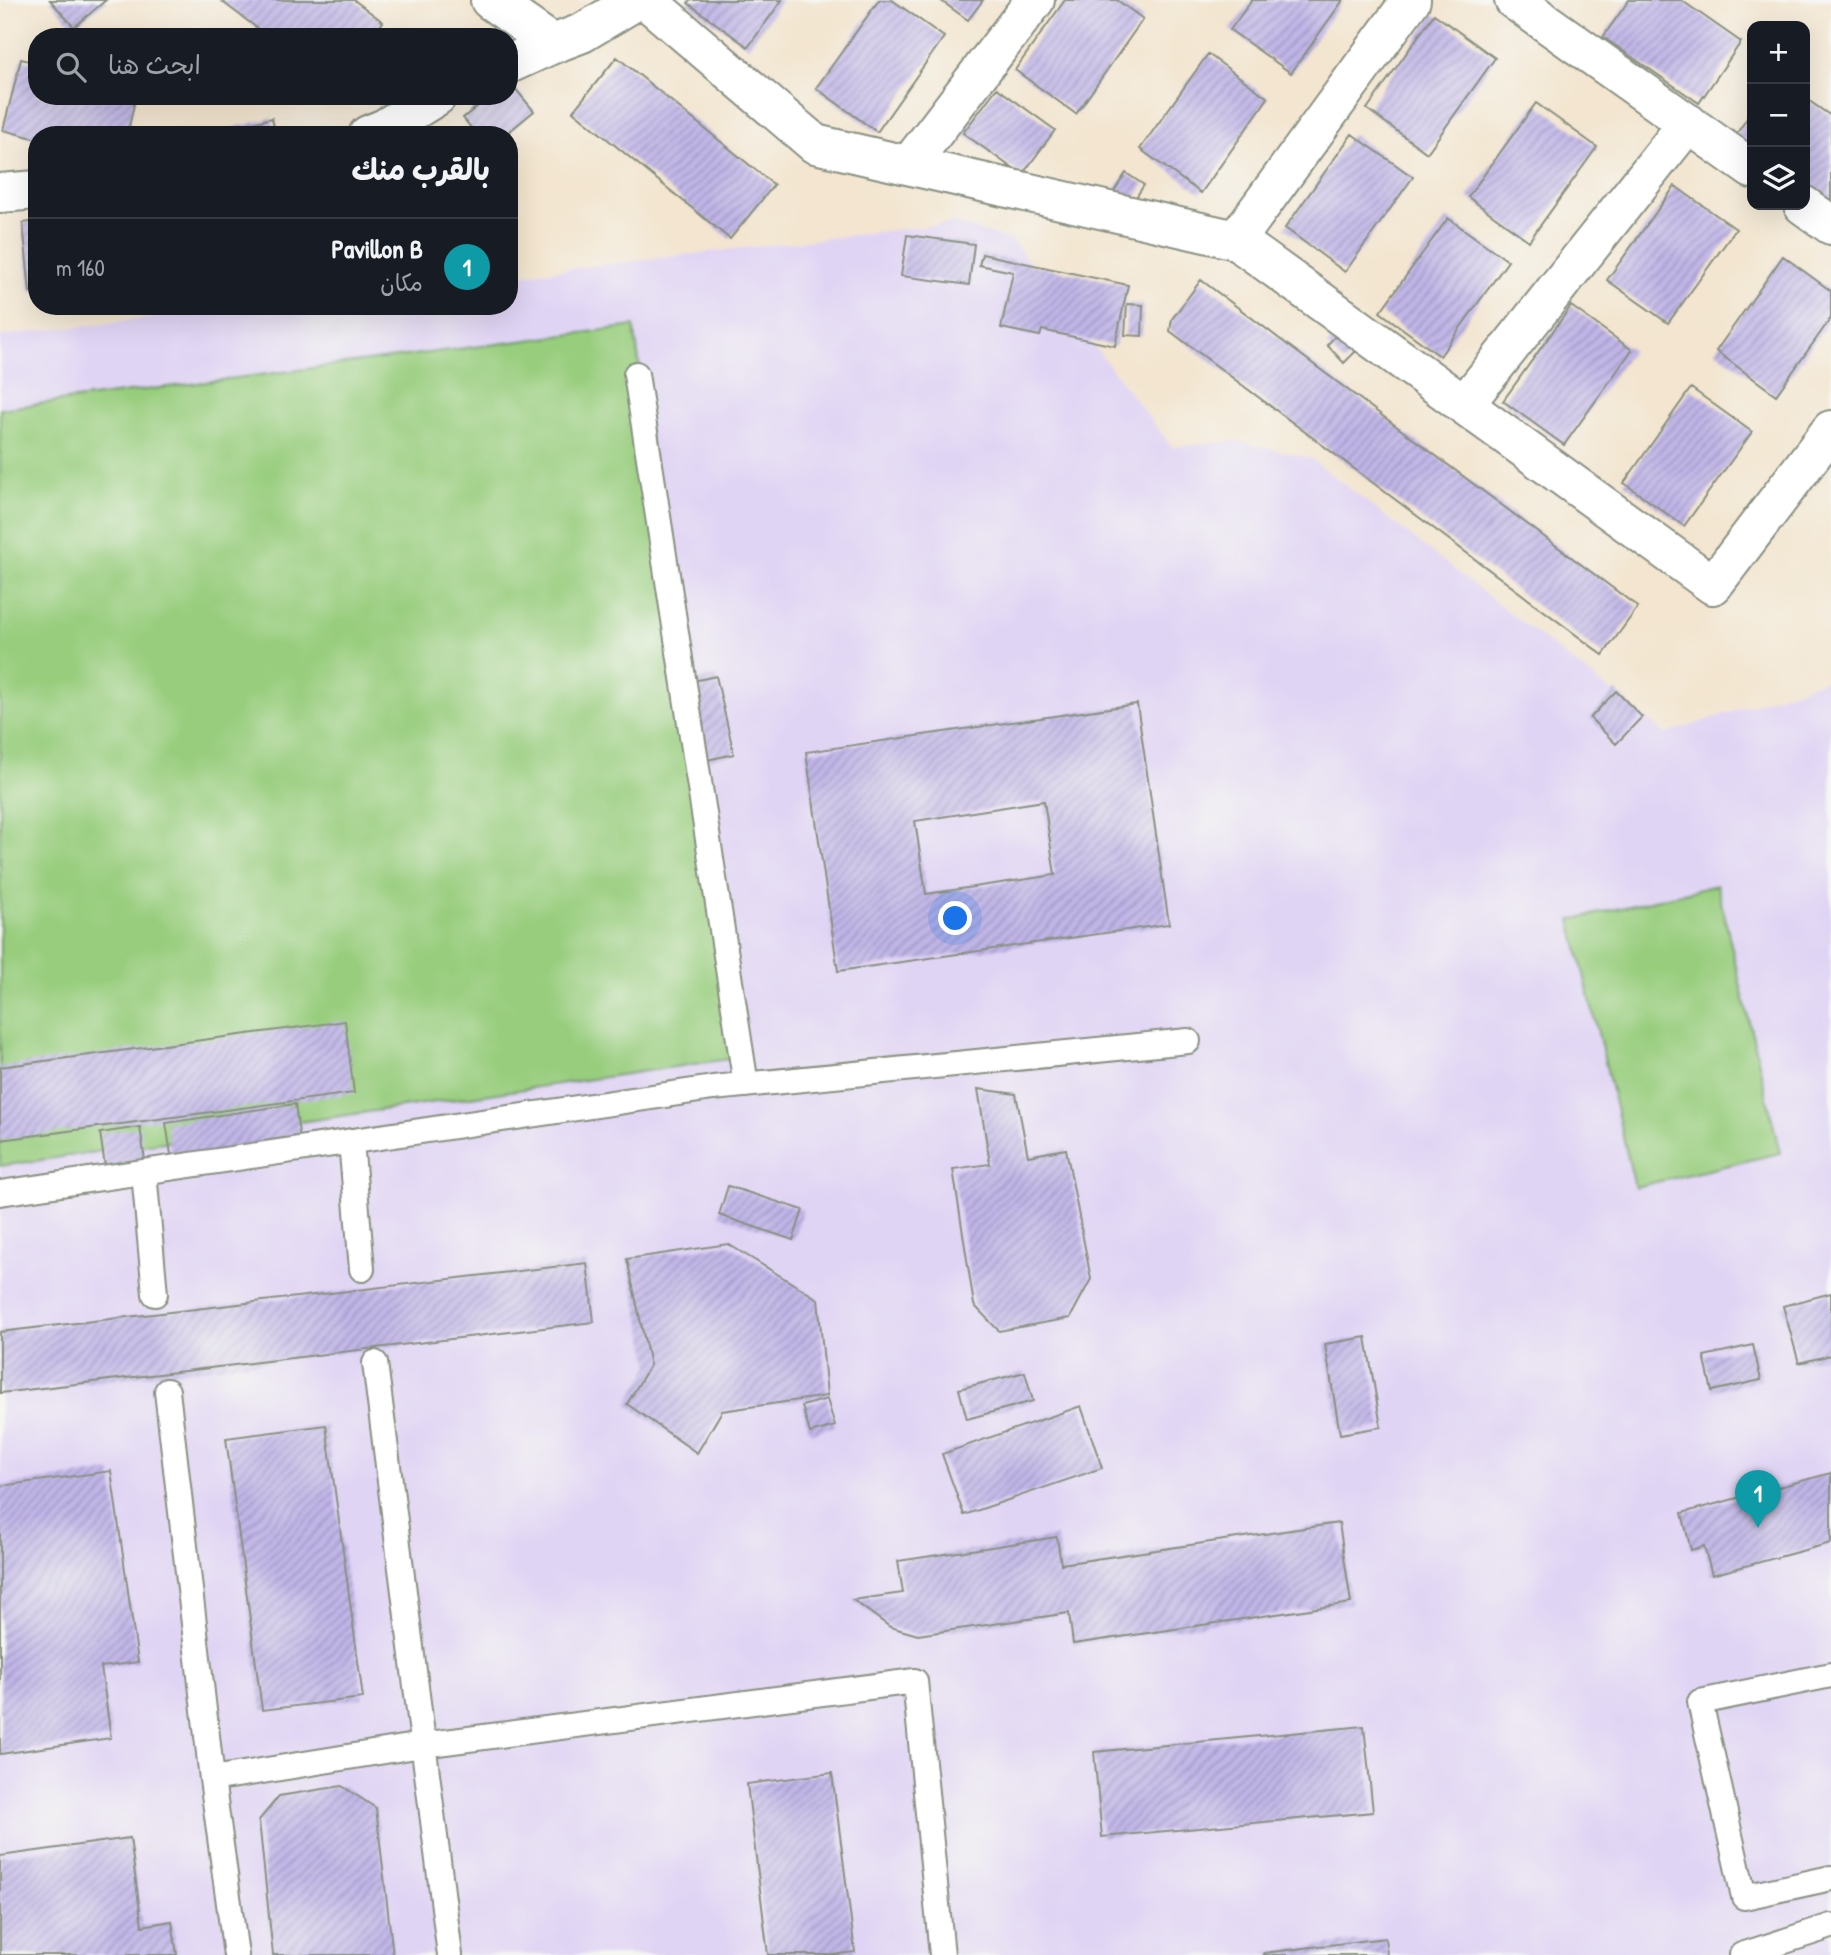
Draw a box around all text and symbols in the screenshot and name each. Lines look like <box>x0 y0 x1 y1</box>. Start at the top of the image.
map controls <box>1747 21 1810 210</box>
button: + <box>1747 21 1810 84</box>
search box <box>28 28 518 105</box>
text: ابحث هنا <box>108 47 201 82</box>
icon: search <box>52 48 90 86</box>
button: − <box>1747 84 1810 147</box>
button: layers <box>1747 147 1810 210</box>
text: بالقرب منك <box>352 149 490 189</box>
text: Pavillon B <box>331 231 423 266</box>
text: 160 m <box>56 252 105 283</box>
text: 1 <box>463 252 471 283</box>
text: مكان <box>380 267 423 298</box>
your location <box>938 901 972 935</box>
pin: 1 <box>1735 1470 1781 1528</box>

